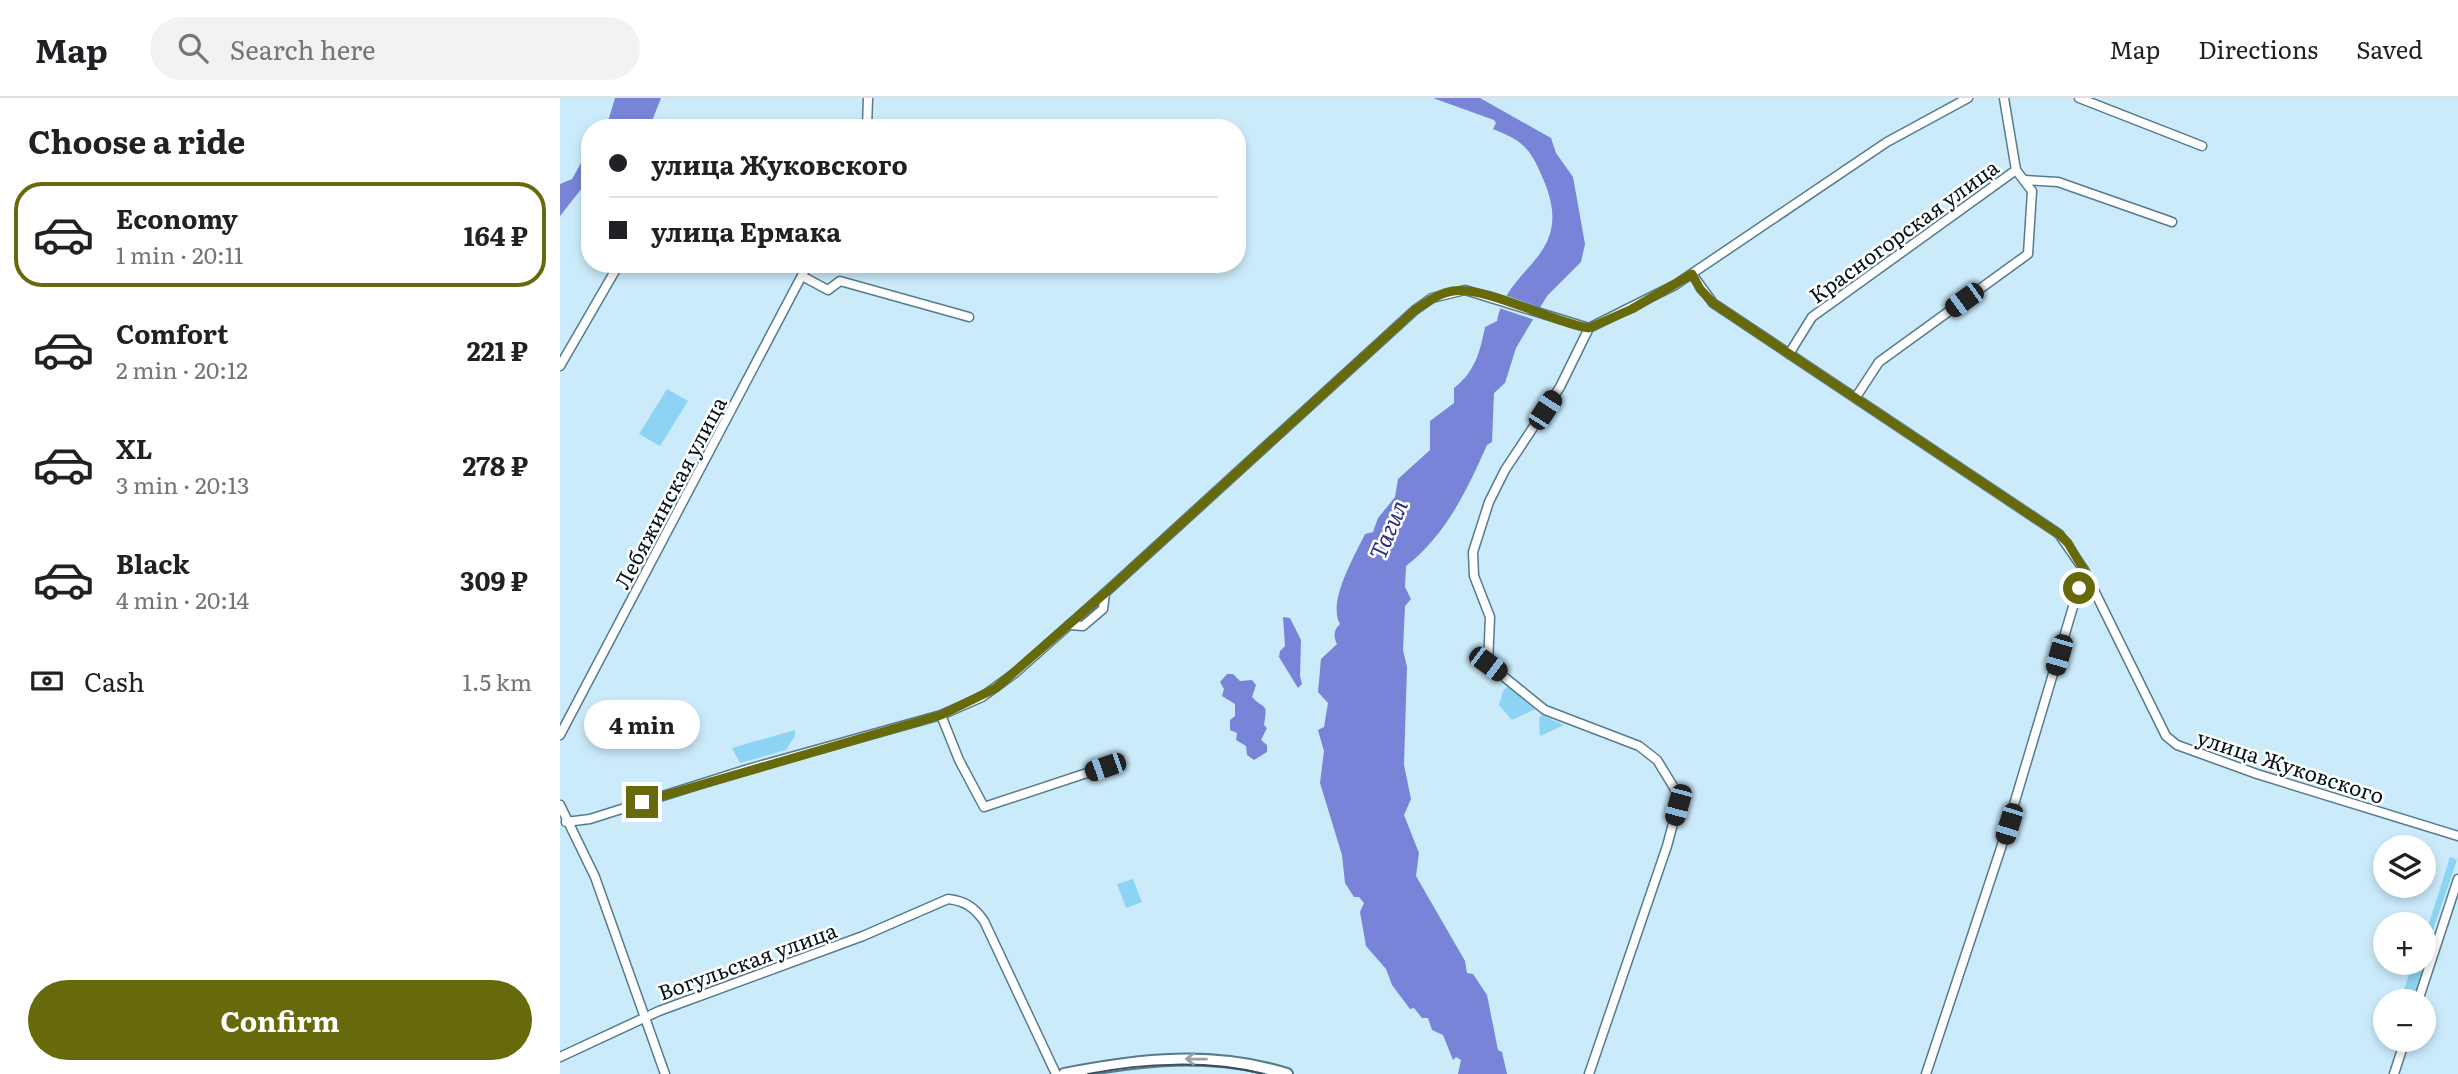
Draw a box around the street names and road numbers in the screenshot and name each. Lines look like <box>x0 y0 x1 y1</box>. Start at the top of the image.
street label: Красногорская улица <box>1802 150 2005 309</box>
street label: Лебяжинская улица <box>605 390 733 594</box>
street label: улица Жуковского <box>2193 720 2389 810</box>
street label: Вогульская улица <box>653 913 841 1007</box>

